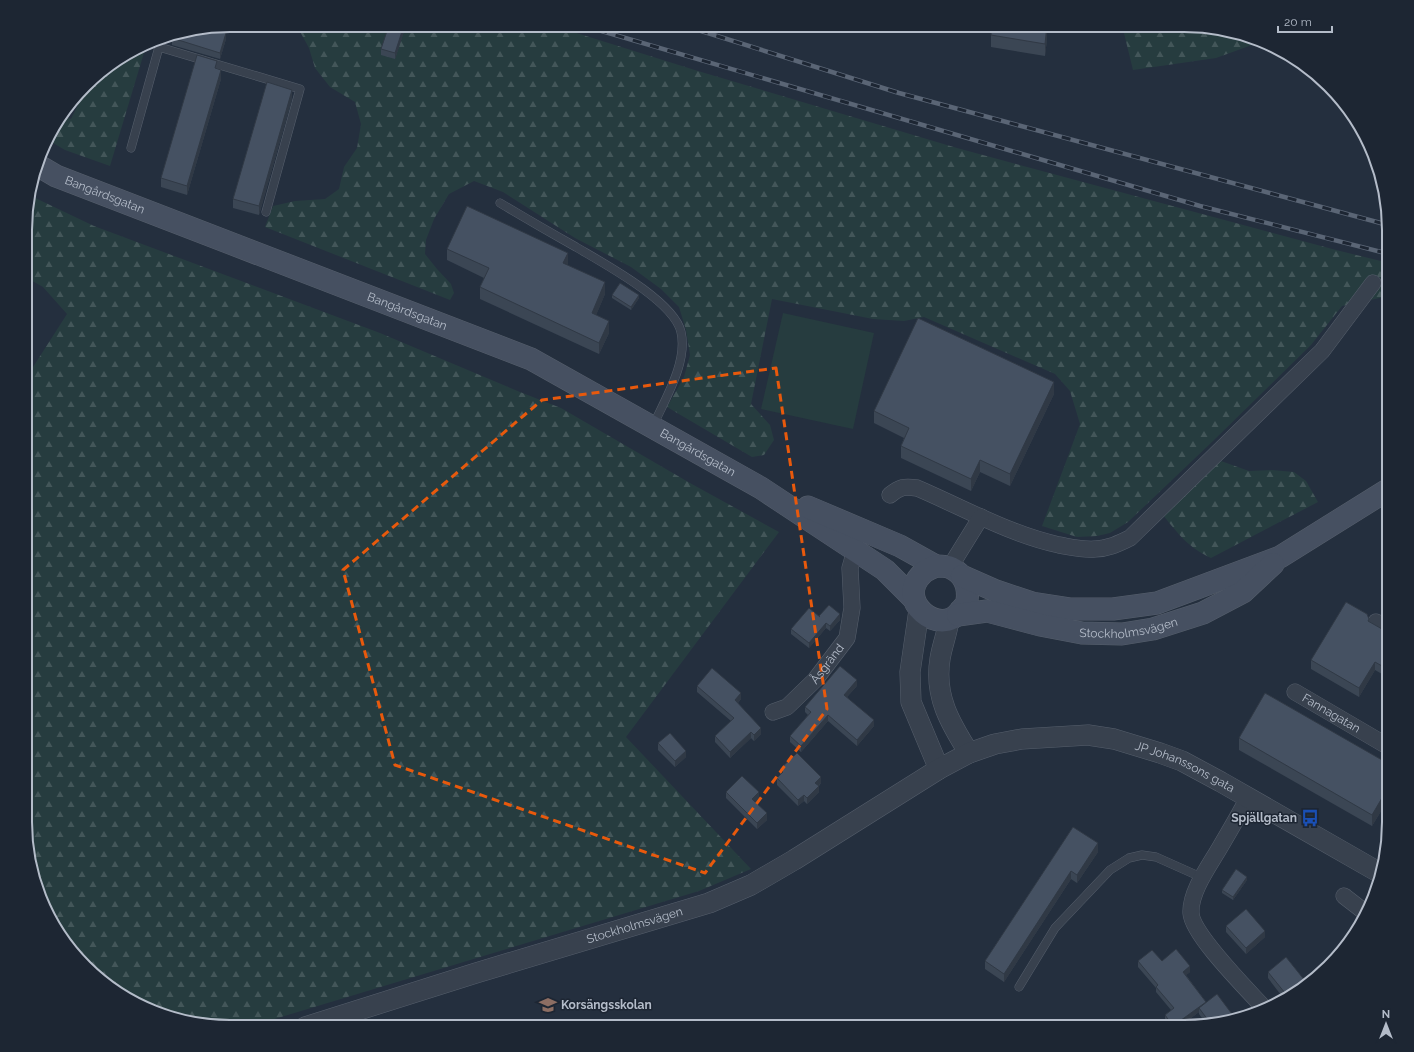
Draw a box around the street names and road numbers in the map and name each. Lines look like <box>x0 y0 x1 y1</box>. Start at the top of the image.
street label: Bangårdsgatan <box>63 173 147 216</box>
street label: Bangårdsgatan <box>365 290 449 333</box>
street label: Bangårdsgatan <box>658 426 738 479</box>
street label: Stockholmsvägen <box>1079 615 1179 641</box>
street label: Åsgränd <box>808 641 847 687</box>
street label: Fannagatan <box>1300 691 1363 736</box>
street label: JP Johanssons gata <box>1133 739 1237 795</box>
street label: Stockholmsvägen <box>585 904 684 946</box>

